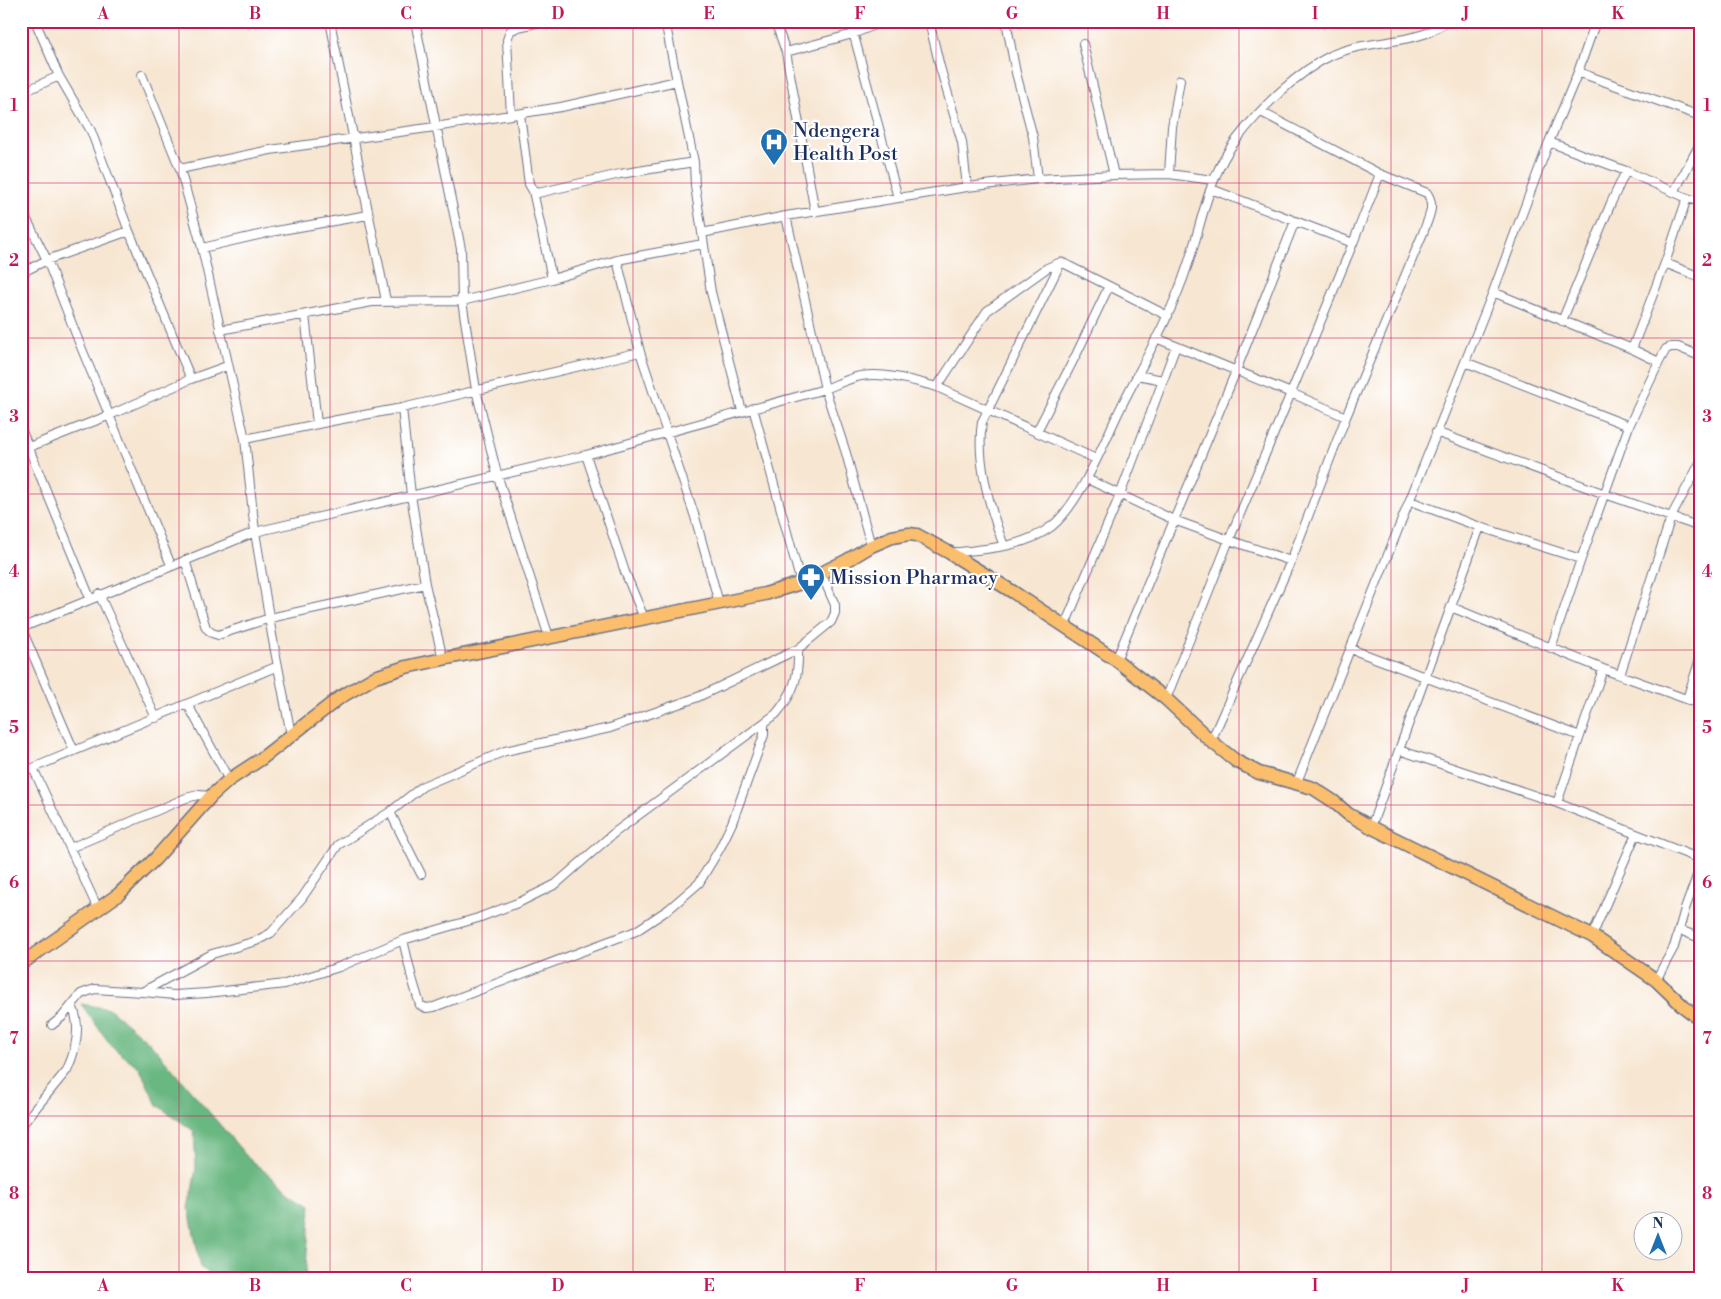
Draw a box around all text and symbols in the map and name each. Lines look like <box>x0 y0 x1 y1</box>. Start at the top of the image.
text: A <box>96 4 109 24</box>
text: B <box>249 4 261 24</box>
text: C <box>400 4 412 24</box>
text: D <box>552 4 565 24</box>
text: E <box>703 4 715 24</box>
text: F <box>854 4 866 24</box>
text: G <box>1006 4 1019 24</box>
text: H <box>1156 4 1170 24</box>
text: I <box>1312 4 1318 24</box>
text: J <box>1461 4 1469 24</box>
text: K <box>1612 4 1626 24</box>
text: 1 <box>10 96 18 116</box>
text: 1 <box>1703 96 1711 116</box>
place label: Ndengera Health Post <box>793 119 898 167</box>
hospital icon: Ndengera Health Post <box>759 127 789 166</box>
text: 2 <box>9 251 19 271</box>
text: 2 <box>1702 251 1712 271</box>
text: 3 <box>9 407 19 427</box>
text: 3 <box>1702 407 1712 427</box>
text: 4 <box>9 562 20 582</box>
pharmacy icon: Mission Pharmacy <box>796 562 826 601</box>
text: 4 <box>1702 562 1713 582</box>
place label: Mission Pharmacy <box>830 566 998 591</box>
text: 5 <box>9 718 19 738</box>
text: 5 <box>1702 718 1712 738</box>
text: 6 <box>9 873 19 893</box>
text: 6 <box>1702 873 1712 893</box>
text: 7 <box>9 1029 19 1049</box>
text: 7 <box>1702 1029 1712 1049</box>
text: 8 <box>9 1184 19 1204</box>
text: 8 <box>1702 1184 1712 1204</box>
north arrow <box>1634 1212 1684 1262</box>
text: N <box>1652 1215 1664 1233</box>
text: A <box>96 1276 109 1296</box>
text: B <box>249 1276 261 1296</box>
text: C <box>400 1276 412 1296</box>
text: D <box>552 1276 565 1296</box>
text: E <box>703 1276 715 1296</box>
text: F <box>854 1276 866 1296</box>
text: G <box>1006 1276 1019 1296</box>
text: H <box>1156 1276 1170 1296</box>
text: I <box>1312 1276 1318 1296</box>
text: J <box>1461 1276 1469 1296</box>
text: K <box>1612 1276 1626 1296</box>

